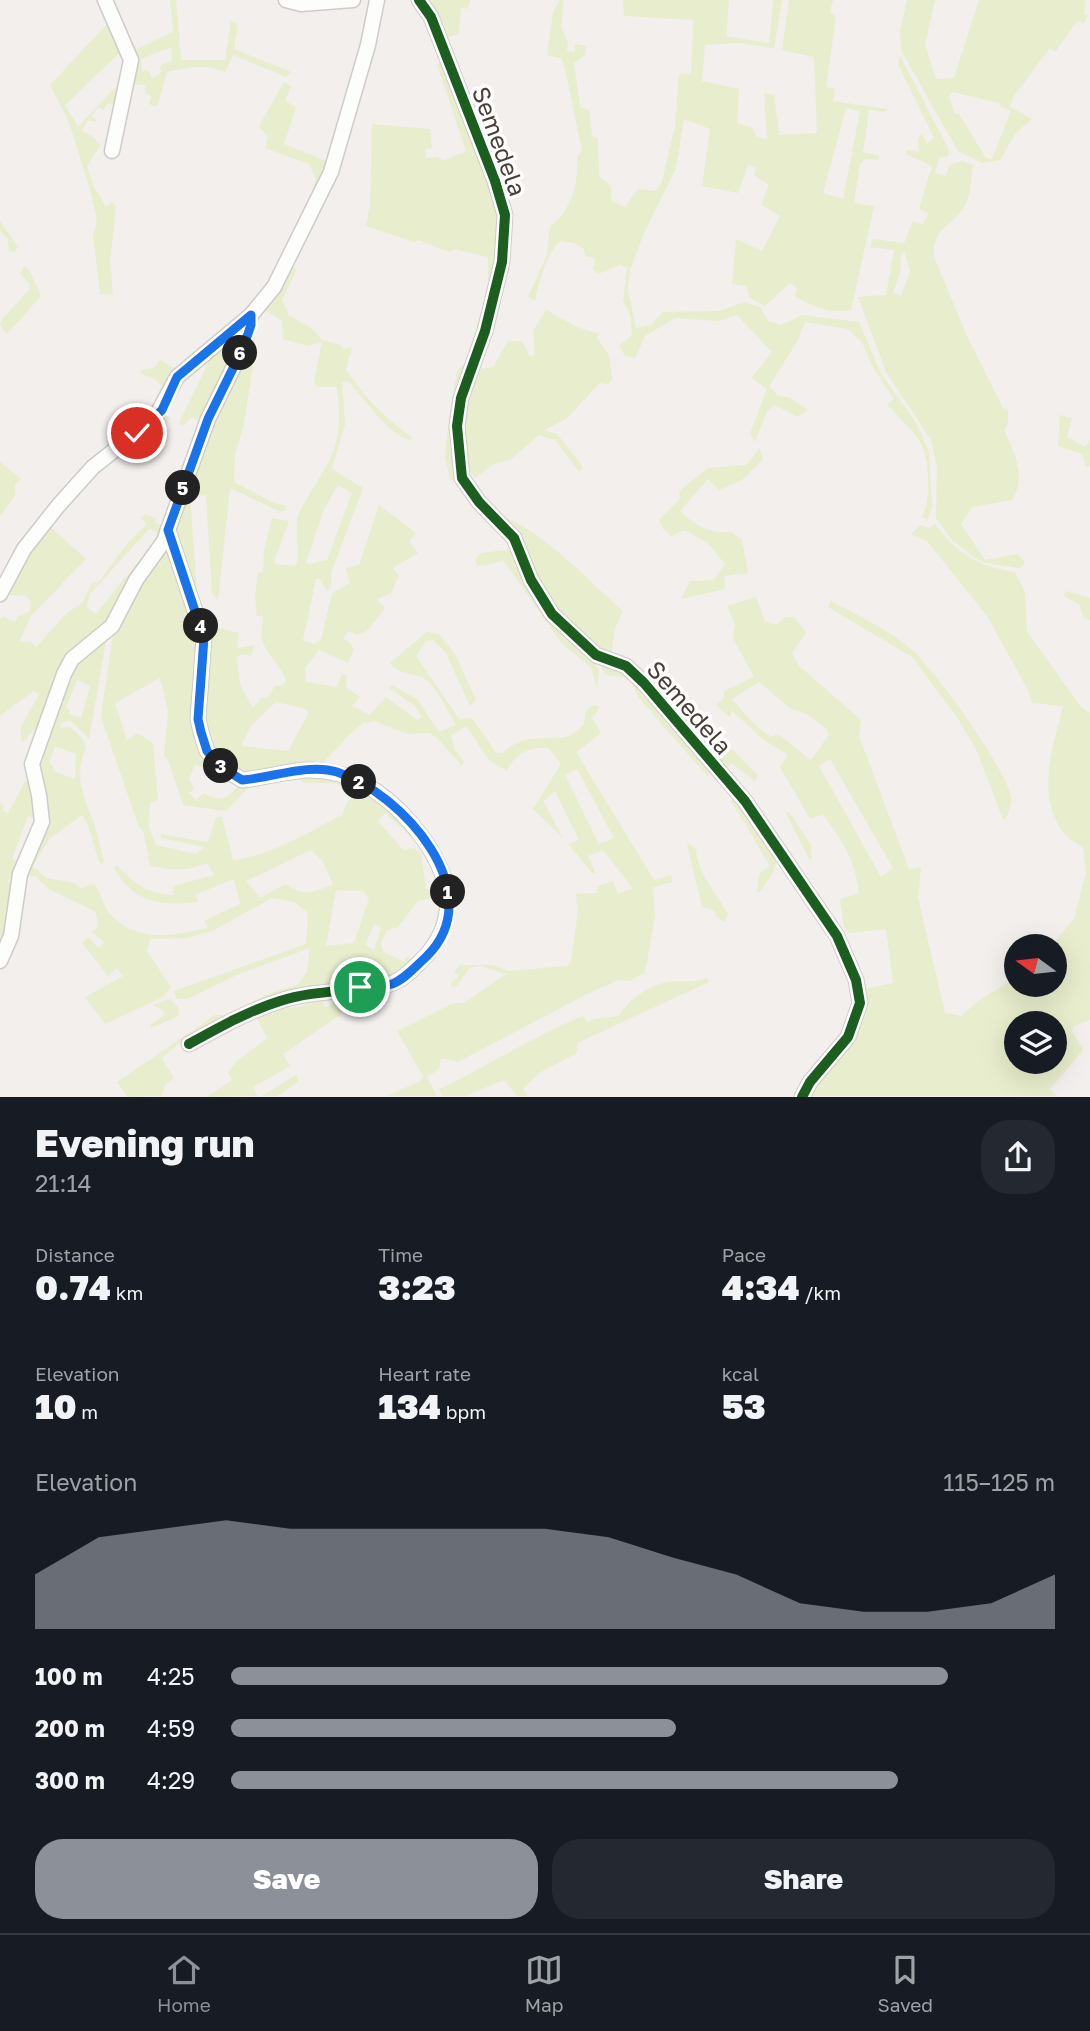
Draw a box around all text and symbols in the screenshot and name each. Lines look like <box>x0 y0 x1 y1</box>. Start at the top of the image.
street label: Semedela <box>467 82 533 200</box>
pin: 6 <box>222 336 258 370</box>
text: 6 <box>233 341 246 364</box>
pin <box>107 403 167 463</box>
icon: check <box>118 414 156 452</box>
pin: 5 <box>166 470 200 505</box>
text: 5 <box>177 476 188 499</box>
pin: 4 <box>184 608 218 644</box>
text: 4 <box>195 614 206 637</box>
street label: Semedela <box>642 654 738 760</box>
pin: 3 <box>204 748 238 784</box>
text: 3 <box>215 754 226 777</box>
pin: 2 <box>342 764 376 800</box>
text: 2 <box>353 770 364 793</box>
pin: 1 <box>430 874 466 910</box>
text: 1 <box>443 880 452 903</box>
north arrow <box>1004 934 1068 998</box>
map controls <box>1004 934 1067 1074</box>
pin <box>330 957 390 1017</box>
icon: arrive <box>341 968 379 1006</box>
button: layers <box>1004 1011 1067 1074</box>
text: Evening run <box>35 1120 254 1165</box>
button: share <box>981 1120 1055 1194</box>
text: 21:14 <box>35 1169 92 1197</box>
text: Distance <box>35 1243 115 1266</box>
text: Time <box>378 1243 423 1266</box>
text: Pace <box>722 1243 766 1266</box>
text: 0.74 <box>35 1266 111 1308</box>
text: 3:23 <box>378 1266 456 1308</box>
text: 4:34 <box>722 1266 800 1308</box>
text: km <box>111 1281 143 1304</box>
text: /km <box>800 1281 841 1304</box>
text: Elevation <box>35 1362 120 1385</box>
text: Heart rate <box>378 1362 471 1385</box>
text: kcal <box>722 1362 759 1385</box>
text: 10 <box>35 1385 77 1427</box>
text: 134 <box>378 1385 441 1427</box>
text: 53 <box>722 1385 766 1427</box>
text: m <box>77 1400 98 1423</box>
text: bpm <box>441 1400 486 1423</box>
text: Elevation <box>35 1468 137 1496</box>
text: 115–125 m <box>943 1468 1055 1496</box>
text: 100 m <box>35 1662 103 1690</box>
text: 4:25 <box>147 1662 195 1690</box>
text: 200 m <box>35 1714 105 1742</box>
text: 4:59 <box>147 1714 195 1742</box>
text: 300 m <box>35 1766 105 1794</box>
text: 4:29 <box>147 1766 195 1794</box>
button: Save <box>35 1839 538 1919</box>
button: Share <box>552 1839 1055 1919</box>
tab: Home <box>157 1951 211 2016</box>
tab: Map <box>525 1951 563 2016</box>
tab: Saved <box>877 1951 933 2016</box>

